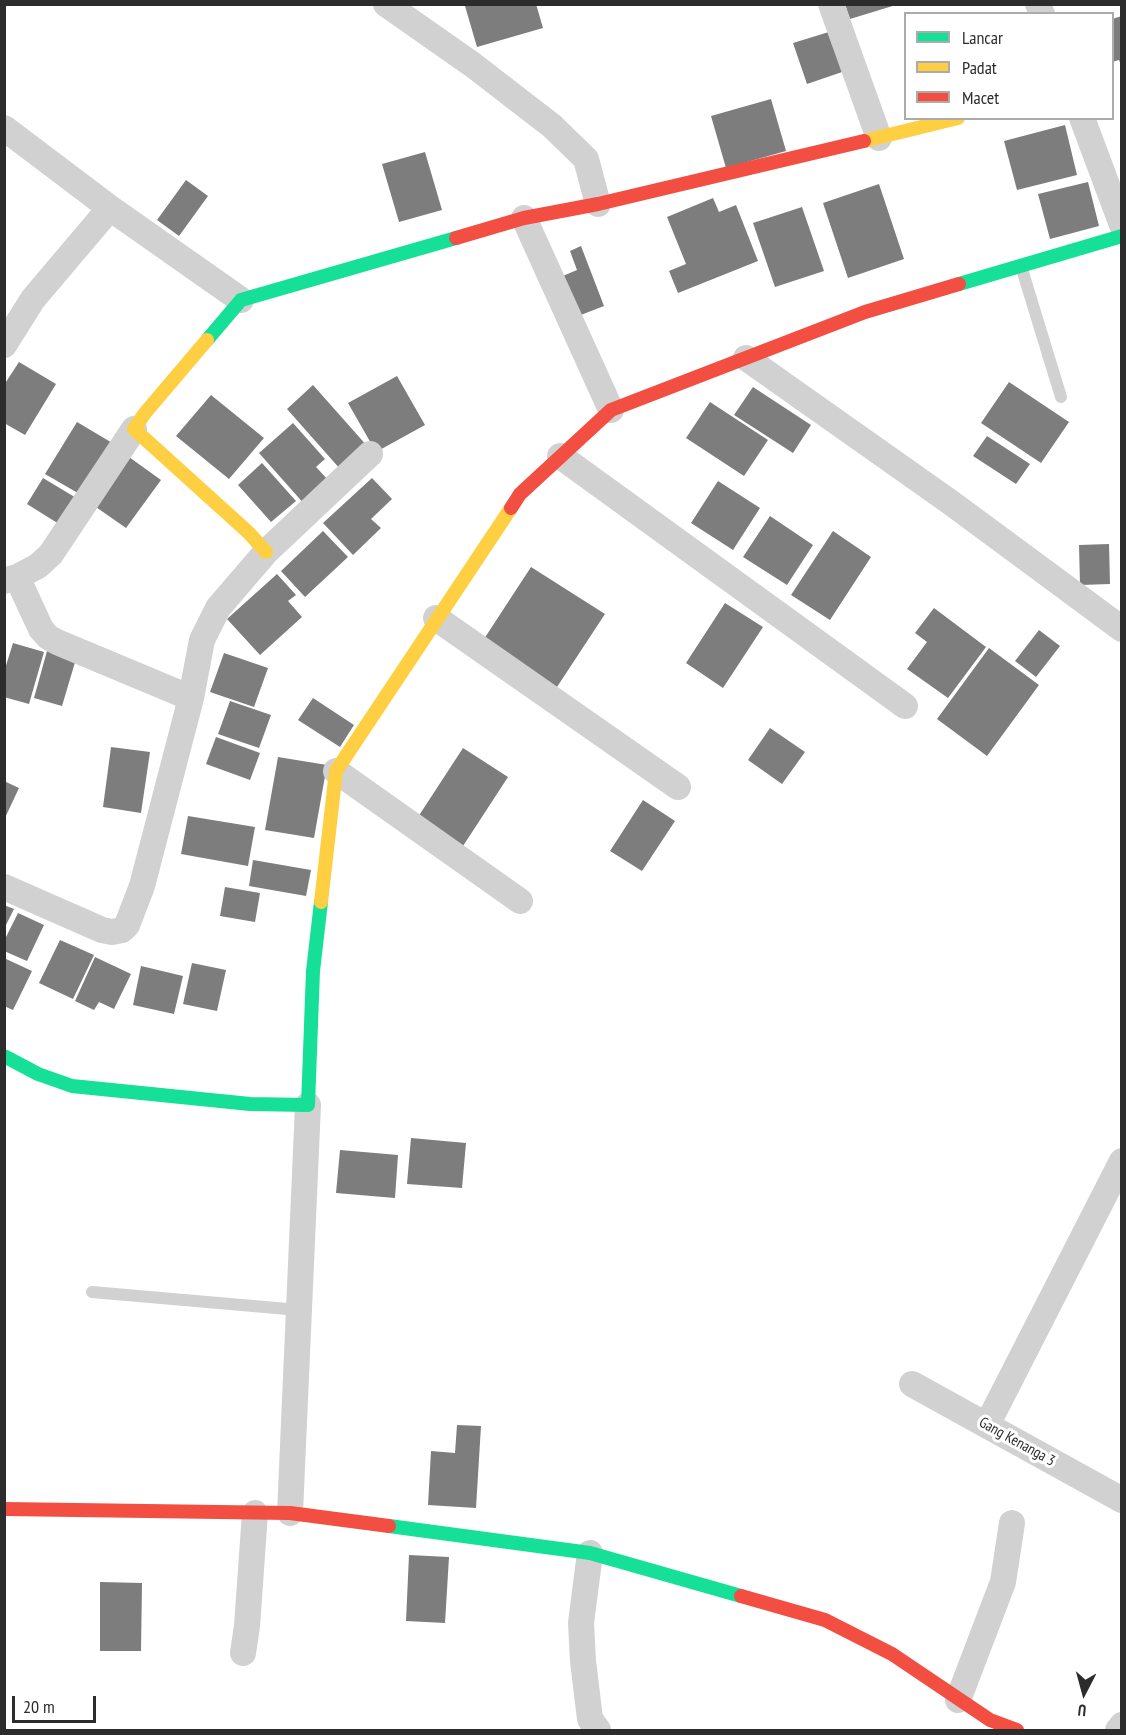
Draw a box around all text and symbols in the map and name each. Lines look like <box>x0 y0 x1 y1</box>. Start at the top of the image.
legend <box>904 12 1114 120</box>
text: Lancar <box>962 26 1003 49</box>
text: Padat <box>962 56 997 79</box>
text: Macet <box>962 86 999 109</box>
street label: Gang Kenanga 3 <box>976 1414 1058 1470</box>
north arrow <box>1054 1663 1114 1723</box>
scale bar <box>15 1684 99 1722</box>
text: 20 m <box>23 1695 55 1718</box>
text: U <box>1077 1701 1087 1721</box>

